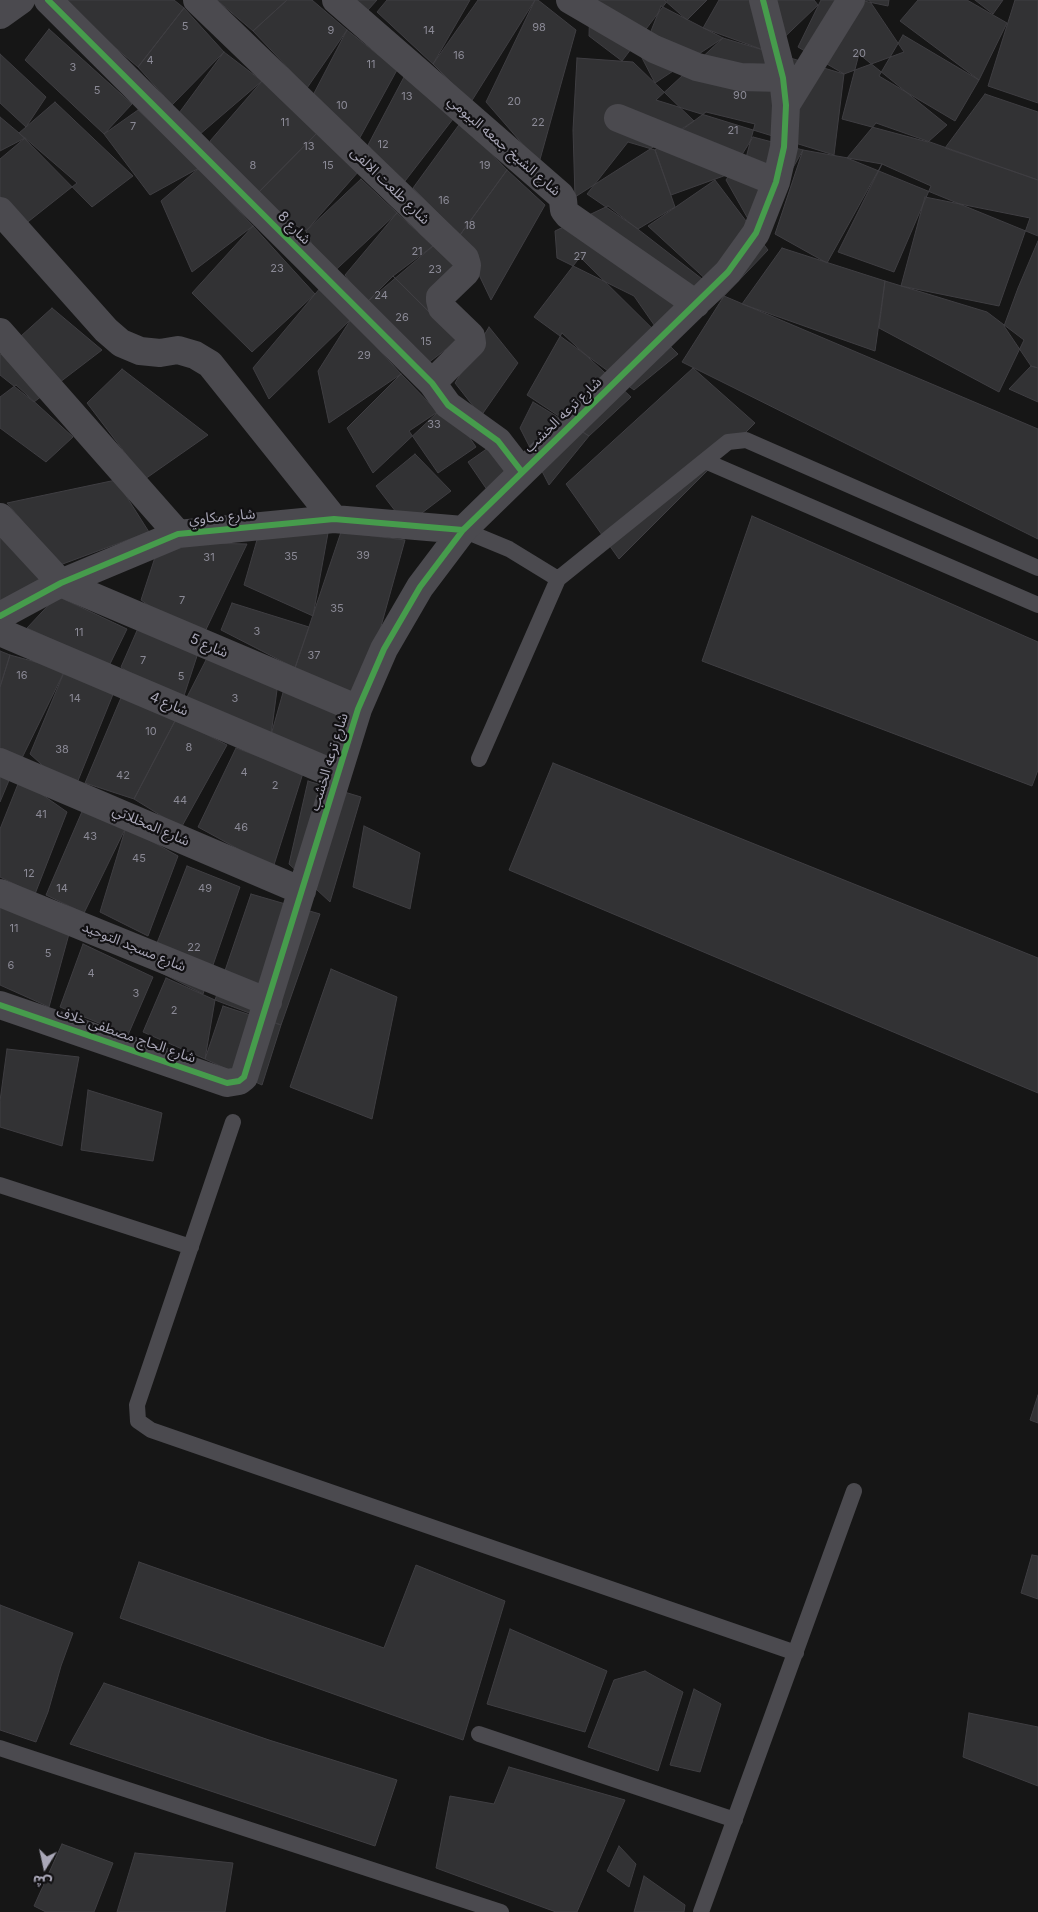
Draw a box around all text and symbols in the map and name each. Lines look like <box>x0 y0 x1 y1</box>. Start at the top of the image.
house number: 5 <box>182 20 188 34</box>
house number: 98 <box>532 21 546 35</box>
house number: 9 <box>328 24 334 38</box>
house number: 14 <box>423 24 435 38</box>
house number: 20 <box>852 47 866 61</box>
house number: 16 <box>453 49 465 63</box>
house number: 4 <box>146 54 154 68</box>
house number: 11 <box>367 58 375 72</box>
house number: 3 <box>70 61 76 75</box>
house number: 5 <box>94 84 100 98</box>
house number: 90 <box>733 89 747 103</box>
house number: 13 <box>401 90 413 104</box>
street label: شارع الشيخ جمعه البيومي <box>444 92 564 200</box>
house number: 20 <box>507 95 521 109</box>
house number: 10 <box>336 99 348 113</box>
house number: 11 <box>281 116 289 130</box>
house number: 22 <box>531 116 545 130</box>
house number: 7 <box>130 120 136 134</box>
house number: 21 <box>727 124 739 138</box>
house number: 12 <box>377 138 389 152</box>
house number: 13 <box>303 140 315 154</box>
street label: شارع طلعت الالفى <box>347 144 433 228</box>
house number: 8 <box>250 159 256 173</box>
house number: 15 <box>322 159 334 173</box>
house number: 19 <box>479 159 491 173</box>
house number: 16 <box>438 194 450 208</box>
street label: شارع 8 <box>274 208 314 248</box>
house number: 18 <box>464 219 476 233</box>
house number: 21 <box>411 245 423 259</box>
house number: 27 <box>574 250 586 264</box>
house number: 23 <box>270 262 284 276</box>
house number: 23 <box>428 263 442 277</box>
house number: 24 <box>374 289 388 303</box>
house number: 26 <box>395 311 409 325</box>
house number: 15 <box>420 335 432 349</box>
house number: 29 <box>357 349 371 363</box>
street label: شارع ترعه الخشب <box>521 374 605 456</box>
house number: 33 <box>427 418 441 432</box>
street label: شارع مكاوي <box>188 506 256 528</box>
house number: 39 <box>356 549 370 563</box>
house number: 35 <box>284 550 298 564</box>
house number: 31 <box>203 551 215 565</box>
house number: 7 <box>179 594 185 608</box>
house number: 35 <box>330 602 344 616</box>
house number: 3 <box>254 625 260 639</box>
house number: 11 <box>75 626 83 640</box>
street label: شارع 5 <box>187 631 231 661</box>
house number: 37 <box>307 649 321 663</box>
house number: 7 <box>140 654 146 668</box>
house number: 16 <box>16 669 28 683</box>
house number: 5 <box>178 670 184 684</box>
street label: شارع 4 <box>147 688 191 720</box>
house number: 14 <box>69 692 81 706</box>
house number: 3 <box>232 692 238 706</box>
street label: شارع ترعه الخشب <box>306 711 352 813</box>
house number: 10 <box>145 725 157 739</box>
house number: 8 <box>186 741 192 755</box>
house number: 38 <box>55 743 69 757</box>
house number: 4 <box>240 766 248 780</box>
house number: 42 <box>116 769 130 783</box>
house number: 2 <box>272 779 278 793</box>
house number: 44 <box>173 794 187 808</box>
street label: شارع المخللاتي <box>110 802 192 850</box>
house number: 41 <box>35 808 47 822</box>
house number: 46 <box>234 821 248 835</box>
house number: 43 <box>83 830 97 844</box>
house number: 45 <box>132 852 146 866</box>
house number: 12 <box>23 867 35 881</box>
house number: 14 <box>56 882 68 896</box>
house number: 49 <box>198 882 212 896</box>
street label: شارع مسجد التوحيد <box>80 919 188 975</box>
house number: 11 <box>10 922 18 936</box>
house number: 22 <box>187 941 201 955</box>
house number: 5 <box>45 947 51 961</box>
house number: 6 <box>8 959 14 973</box>
house number: 4 <box>87 967 95 981</box>
house number: 3 <box>133 987 139 1001</box>
street label: شارع الحاج مصطفى خلاف <box>54 1003 198 1067</box>
house number: 2 <box>171 1004 177 1018</box>
north arrow <box>20 1842 70 1892</box>
text: ش <box>31 1872 53 1892</box>

